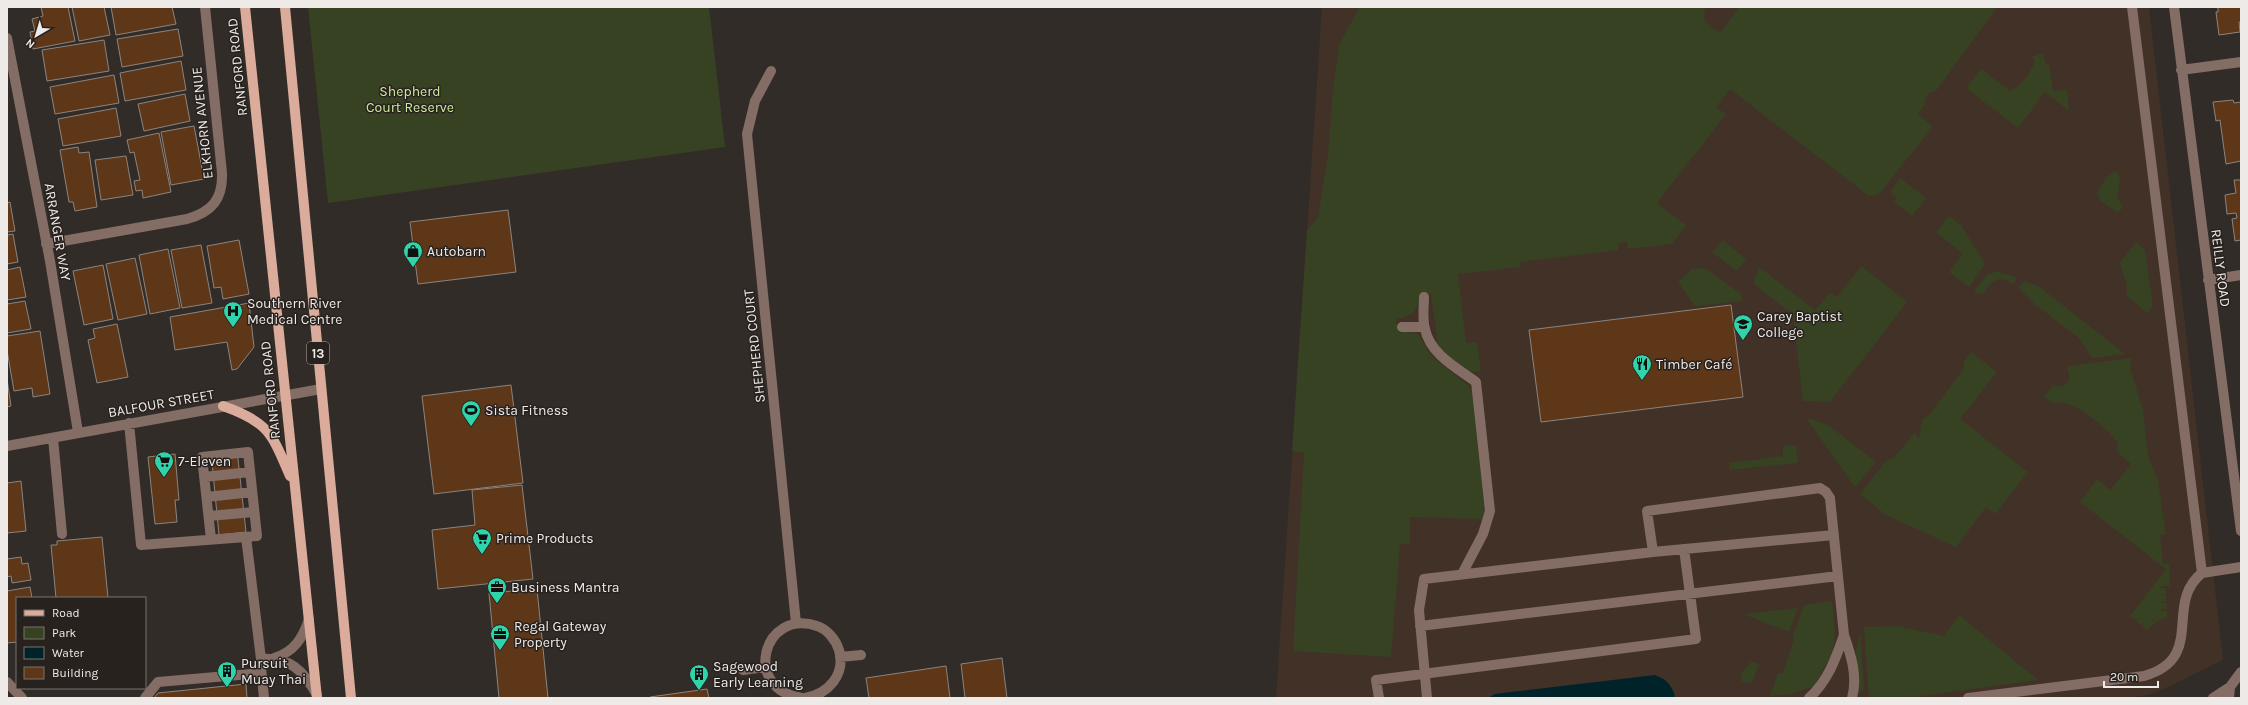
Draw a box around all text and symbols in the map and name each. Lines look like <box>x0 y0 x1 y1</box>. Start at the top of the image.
north arrow <box>16 16 56 56</box>
street label: RANFORD ROAD <box>224 17 251 117</box>
text: N <box>23 36 37 51</box>
street label: ELKHORN AVENUE <box>188 66 217 180</box>
park label: Shepherd Court Reserve <box>366 83 454 116</box>
street label: ARRANGER WAY <box>41 182 75 283</box>
street label: REILLY ROAD <box>2207 228 2234 308</box>
shop icon: Autobarn <box>402 240 424 268</box>
place label: Autobarn <box>427 243 486 260</box>
street label: SHEPHERD COURT <box>740 288 769 404</box>
place label: Southern River Medical Centre <box>247 295 342 328</box>
hospital icon: Southern River Medical Centre <box>222 300 244 328</box>
place label: Carey Baptist College <box>1757 308 1842 341</box>
school or university icon: Carey Baptist College <box>1732 313 1754 341</box>
street label: RANFORD ROAD <box>257 340 284 440</box>
road number: 13 <box>307 342 329 364</box>
restaurant icon: Timber Café <box>1631 353 1653 381</box>
place label: Timber Café <box>1656 356 1732 373</box>
street label: BALFOUR STREET <box>107 386 215 421</box>
sports icon: Sista Fitness <box>460 399 482 427</box>
place label: Sista Fitness <box>485 402 568 419</box>
supermarket icon: 7-Eleven <box>153 450 175 478</box>
place label: 7-Eleven <box>178 453 231 470</box>
supermarket icon: Prime Products <box>471 527 493 555</box>
place label: Prime Products <box>496 530 594 547</box>
office icon: Business Mantra <box>486 576 508 604</box>
place label: Business Mantra <box>511 579 619 596</box>
legend <box>16 597 146 689</box>
text: Road <box>52 606 80 620</box>
place label: Regal Gateway Property <box>514 618 607 651</box>
office icon: Regal Gateway Property <box>489 623 511 651</box>
text: Park <box>52 626 77 640</box>
text: Water <box>52 646 85 660</box>
place label: Pursuit Muay Thai <box>241 655 306 688</box>
place label: Sagewood Early Learning <box>713 658 803 691</box>
building icon: Pursuit Muay Thai <box>216 660 238 688</box>
building icon: Sagewood Early Learning <box>688 663 710 691</box>
scale bar <box>2104 663 2158 689</box>
text: Building <box>52 666 99 680</box>
text: 20 m <box>2110 670 2138 684</box>

